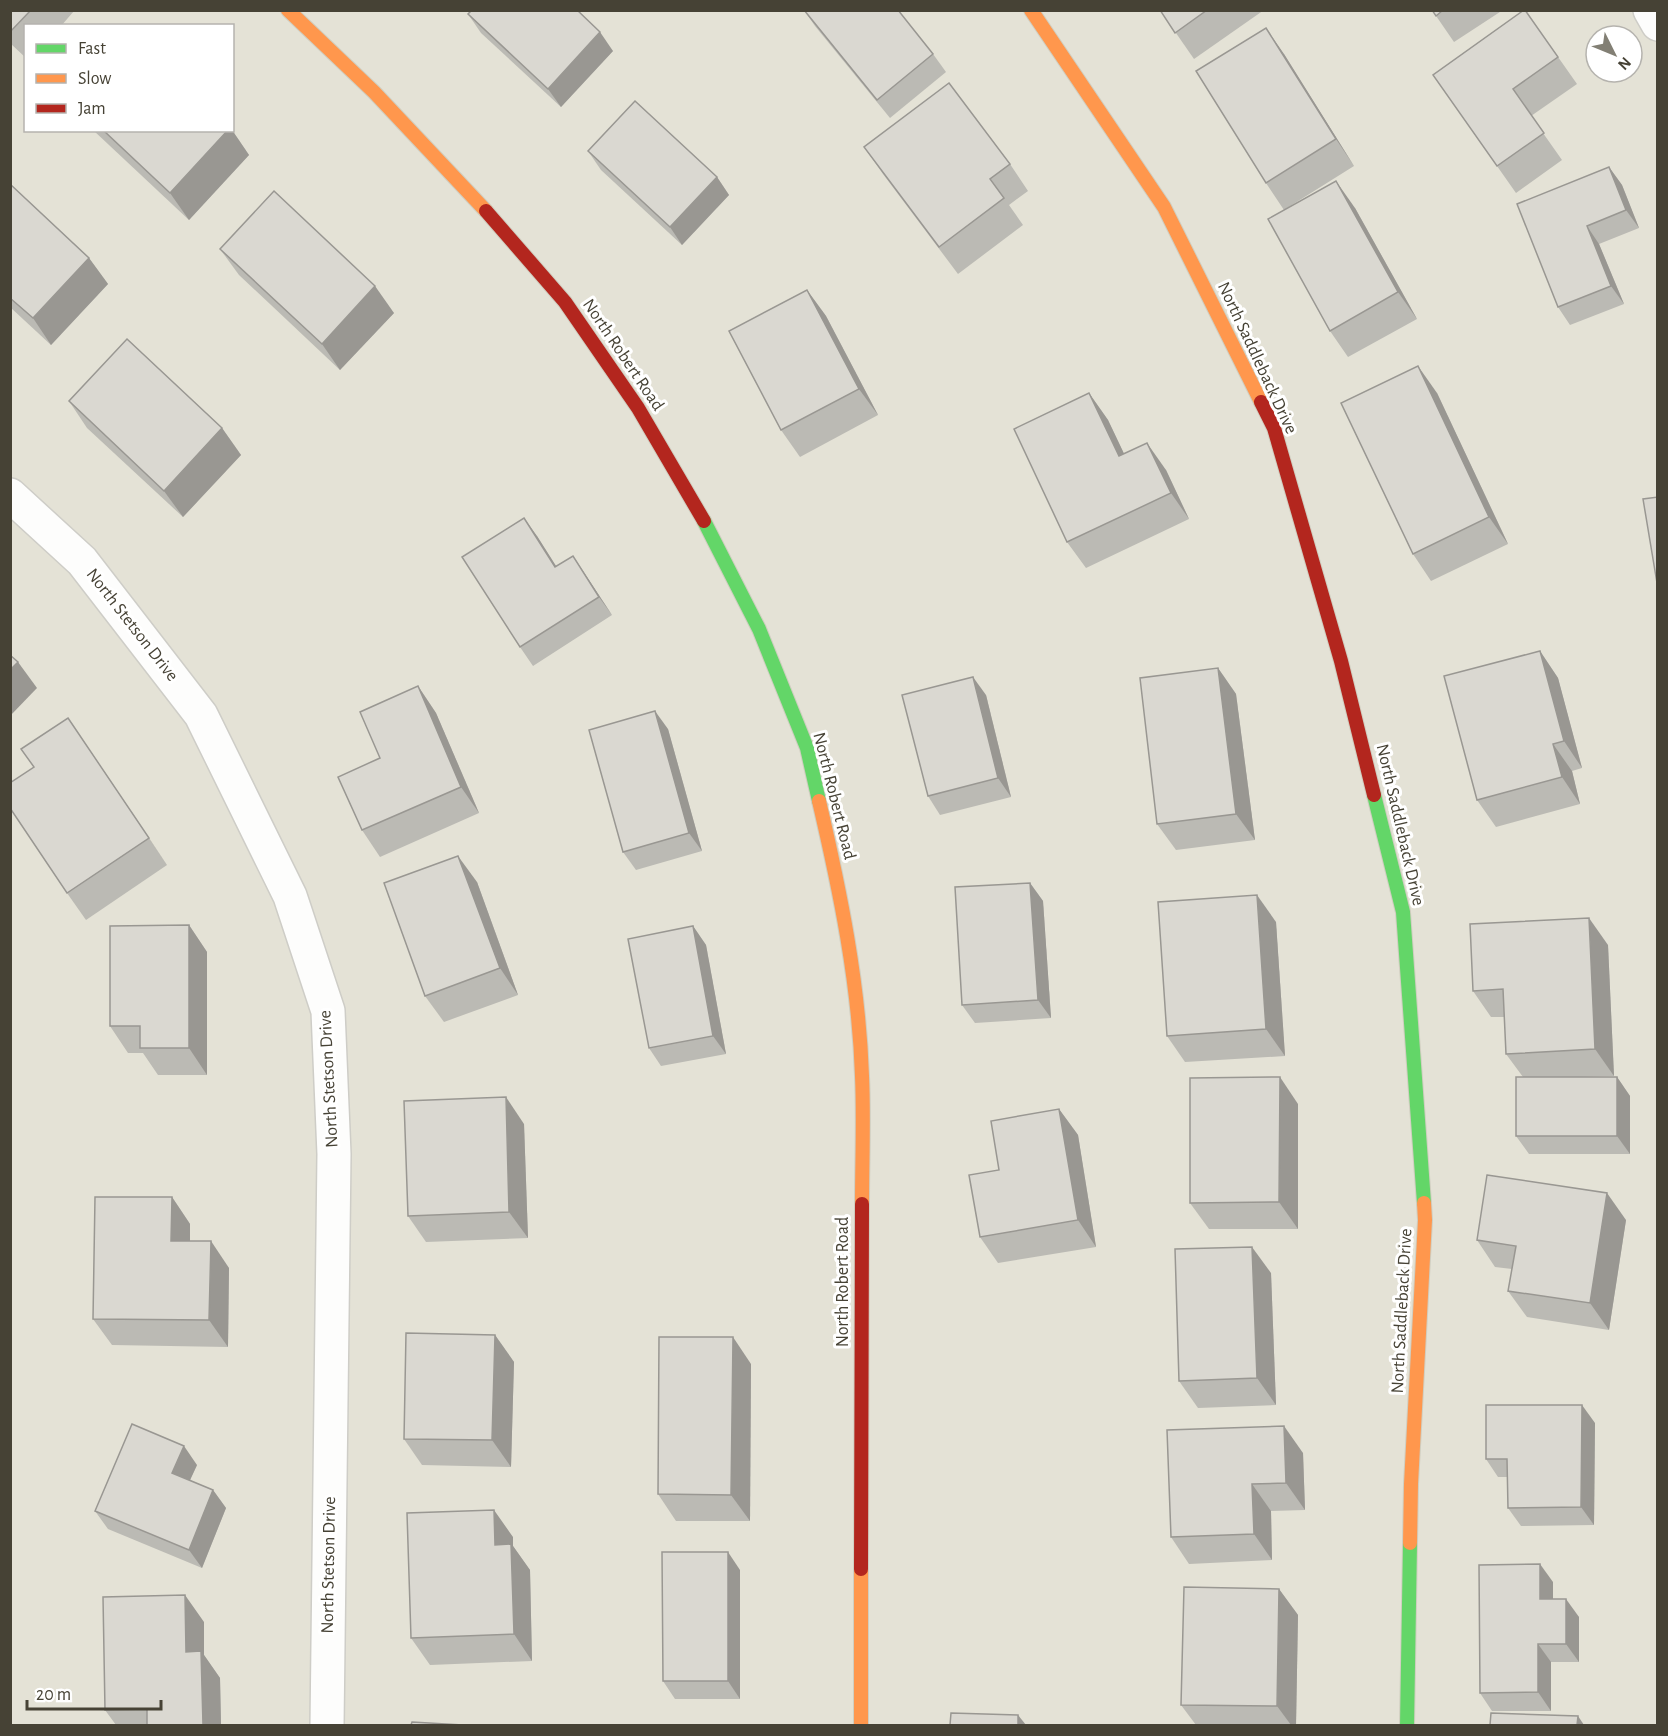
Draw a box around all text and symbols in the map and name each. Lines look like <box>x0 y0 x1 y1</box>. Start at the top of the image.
legend <box>24 24 234 132</box>
north arrow <box>1584 24 1644 84</box>
text: Fast <box>78 40 106 58</box>
text: N <box>1615 54 1634 73</box>
text: Slow <box>78 70 111 88</box>
text: Jam <box>78 100 106 118</box>
street label: North Saddleback Drive <box>1214 279 1300 437</box>
street label: North Robert Road <box>579 296 667 414</box>
street label: North Stetson Drive <box>83 565 181 685</box>
street label: North Robert Road <box>809 730 859 862</box>
street label: North Saddleback Drive <box>1373 742 1427 908</box>
street label: North Stetson Drive <box>316 1010 342 1148</box>
street label: North Robert Road <box>834 1217 852 1347</box>
street label: North Saddleback Drive <box>1389 1228 1415 1394</box>
street label: North Stetson Drive <box>319 1496 339 1634</box>
scale bar <box>27 1673 160 1711</box>
text: 20 m <box>36 1686 71 1704</box>

